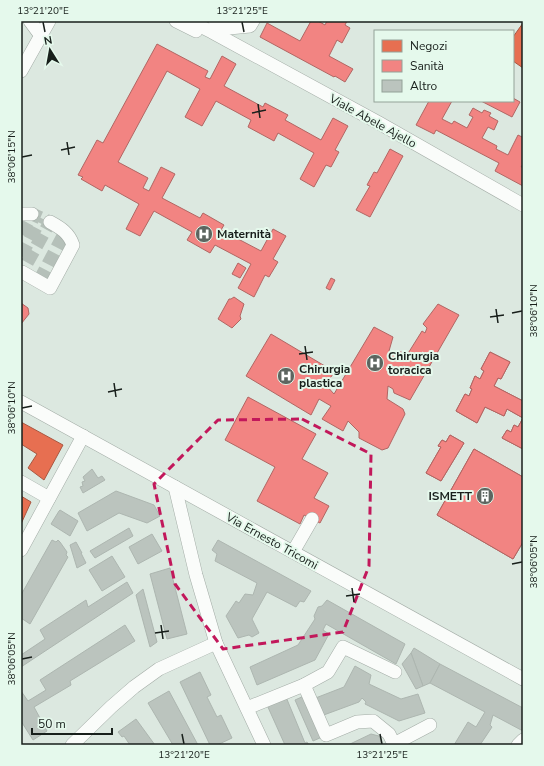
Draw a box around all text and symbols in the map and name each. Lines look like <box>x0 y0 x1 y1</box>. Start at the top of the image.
text: 13°21'20"E <box>17 4 69 18</box>
text: 13°21'25"E <box>216 4 268 18</box>
north arrow <box>30 30 70 70</box>
legend <box>374 30 514 102</box>
text: N <box>43 33 54 49</box>
text: Negozi <box>410 38 447 54</box>
text: Sanità <box>410 58 444 74</box>
text: Altro <box>410 78 438 94</box>
street label: Viale Abele Ajello <box>326 90 420 152</box>
text: 38°06'15"N <box>5 130 19 184</box>
hospital icon: Maternità <box>194 224 214 244</box>
place label: Maternità <box>217 226 271 242</box>
text: 38°06'10"N <box>527 284 541 338</box>
place label: Chirurgia toracica <box>388 348 439 378</box>
hospital icon: Chirurgia toracica <box>365 353 385 373</box>
place label: Chirurgia plastica <box>299 361 350 391</box>
hospital icon: Chirurgia plastica <box>276 366 296 386</box>
text: 38°06'10"N <box>5 381 19 435</box>
building icon: ISMETT <box>475 486 495 506</box>
place label: ISMETT <box>428 488 473 504</box>
street label: Via Ernesto Tricomi <box>222 509 321 573</box>
text: 38°06'05"N <box>527 535 541 589</box>
text: 38°06'05"N <box>5 632 19 686</box>
scale bar <box>32 710 112 736</box>
text: 50 m <box>38 716 66 732</box>
text: 13°21'20"E <box>158 748 210 762</box>
text: 13°21'25"E <box>356 748 408 762</box>

